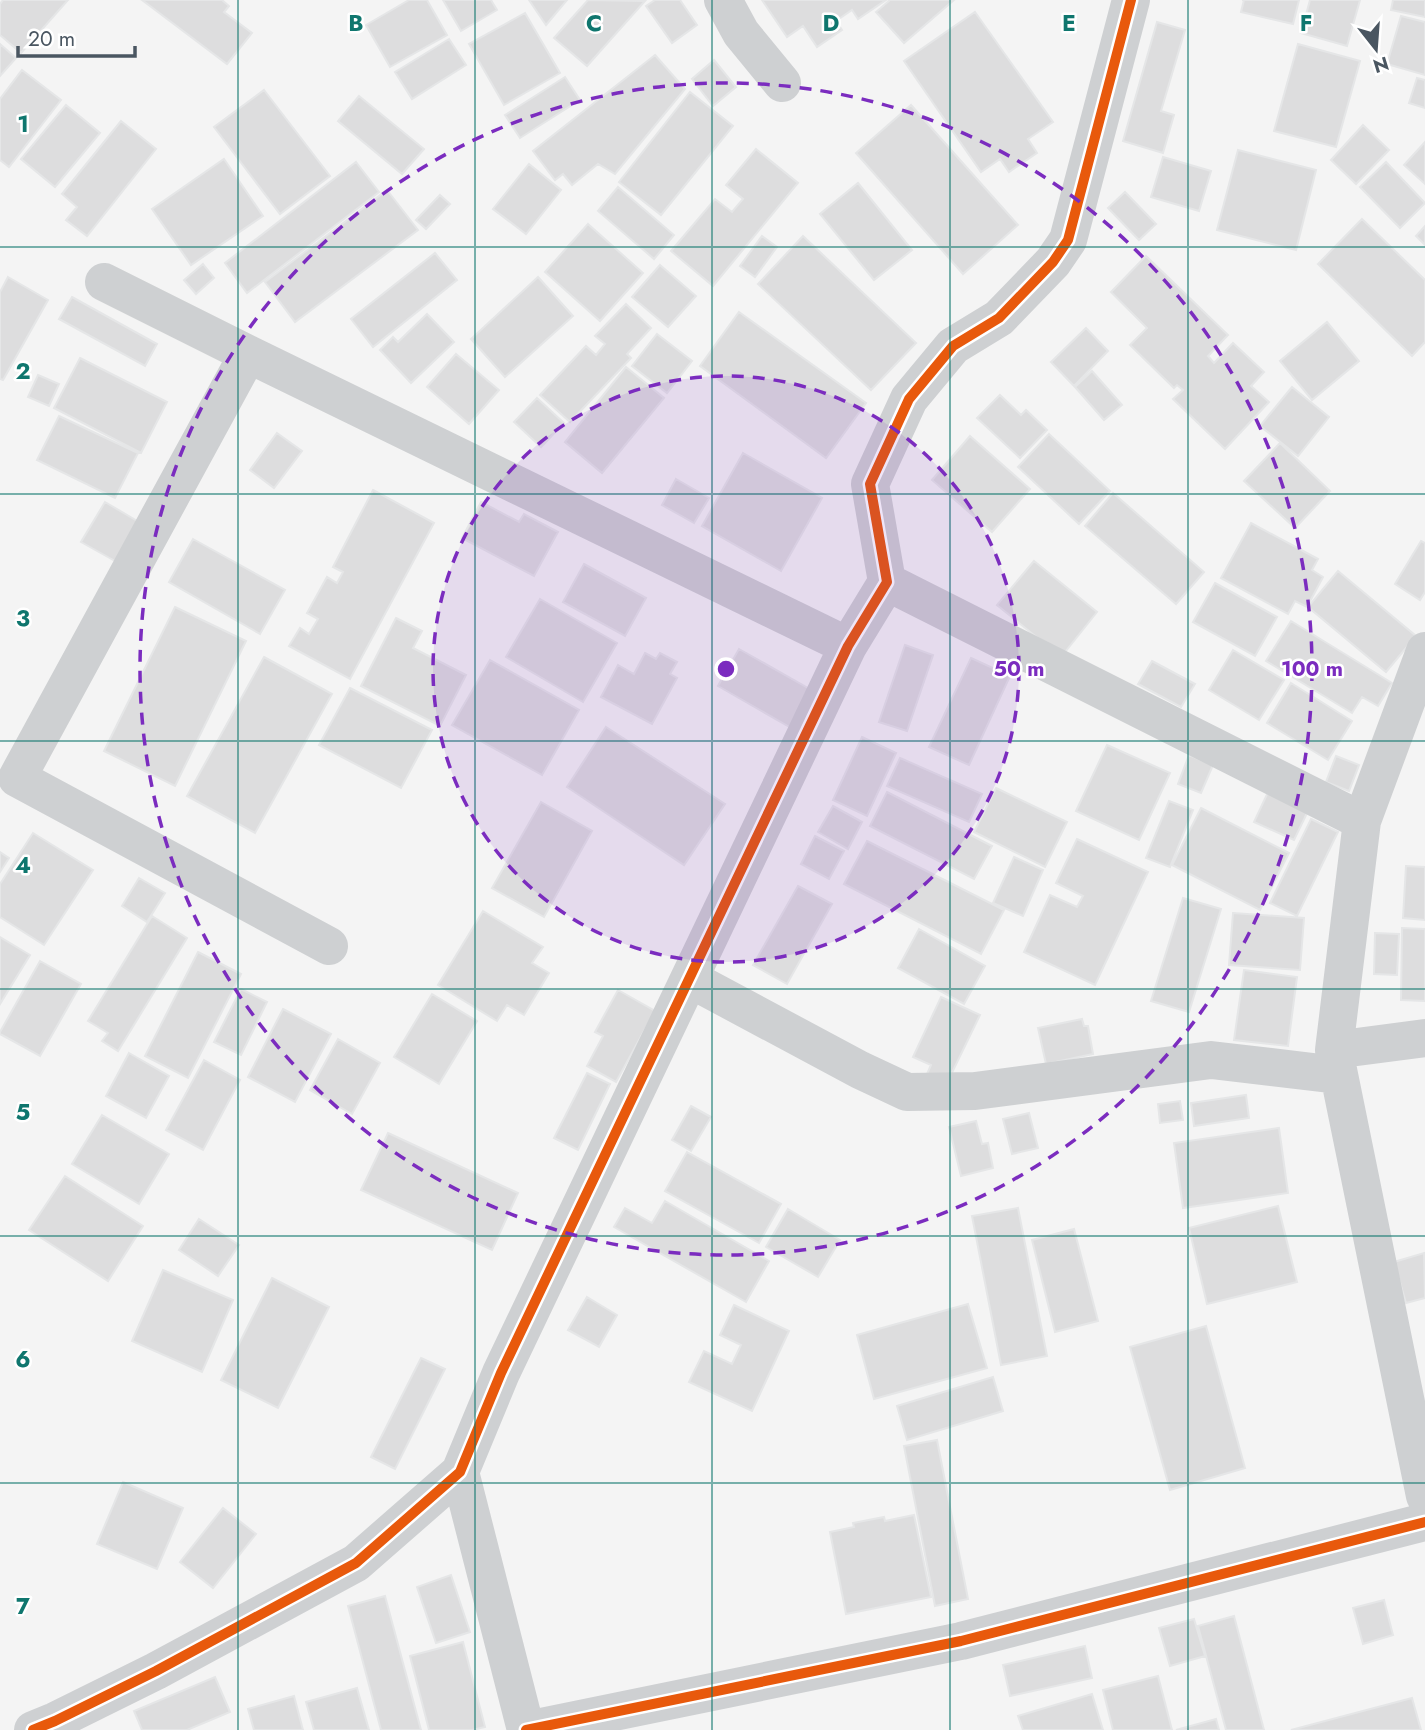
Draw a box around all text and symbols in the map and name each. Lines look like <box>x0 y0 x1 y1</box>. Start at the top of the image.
text: B <box>348 6 364 40</box>
text: C <box>586 6 602 40</box>
text: D <box>823 6 840 40</box>
text: E <box>1062 6 1076 40</box>
text: F <box>1300 6 1312 40</box>
scale bar <box>18 14 135 58</box>
north arrow <box>1341 14 1411 84</box>
text: 20 m <box>28 24 75 54</box>
text: N <box>1370 50 1392 80</box>
text: 1 <box>17 107 29 141</box>
text: 2 <box>15 354 31 388</box>
text: 3 <box>16 601 30 635</box>
text: 50 m <box>994 654 1044 684</box>
text: 100 m <box>1281 654 1343 684</box>
centre of rings <box>714 657 738 681</box>
text: 4 <box>15 848 31 882</box>
text: 5 <box>16 1095 30 1129</box>
text: 6 <box>15 1342 31 1376</box>
text: 7 <box>16 1589 30 1623</box>

